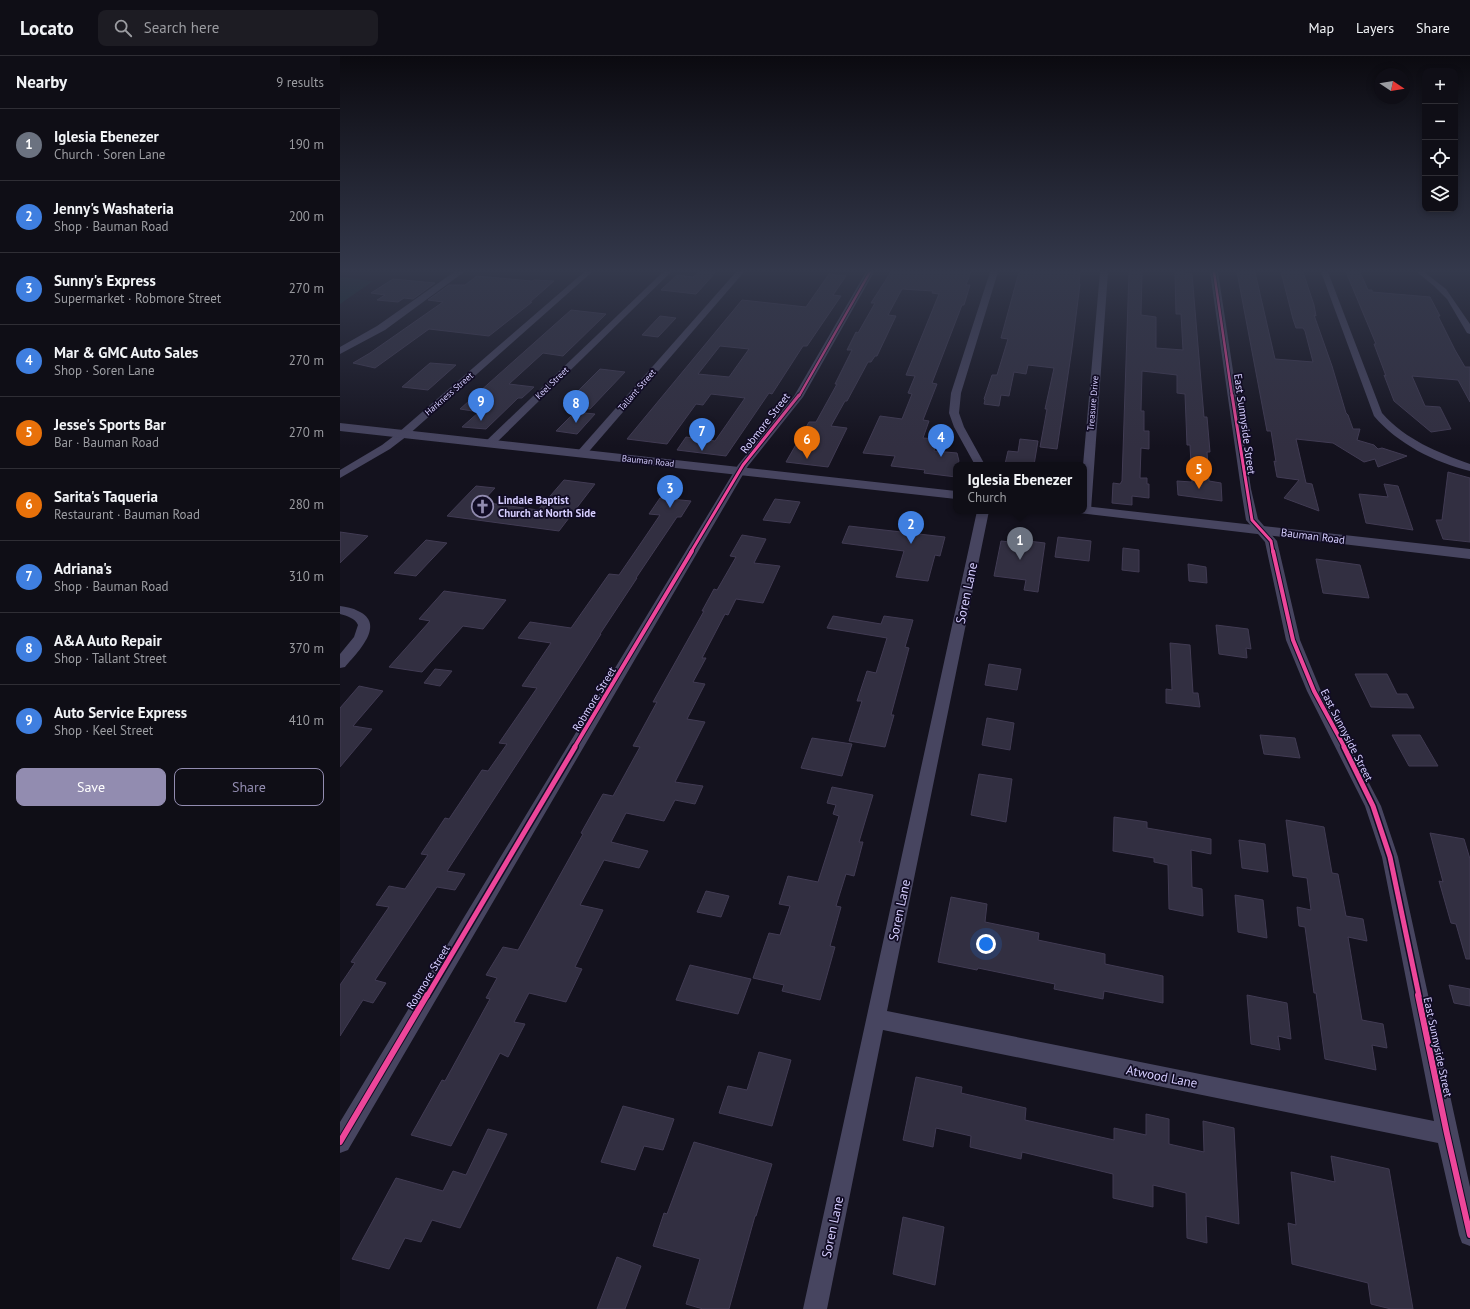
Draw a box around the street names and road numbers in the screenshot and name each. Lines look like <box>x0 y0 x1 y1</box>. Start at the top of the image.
street label: Keel Street <box>533 364 571 401</box>
street label: Tallant Street <box>616 367 658 413</box>
street label: Harkness Street <box>422 370 475 418</box>
street label: East Sunnyside Street <box>1231 373 1259 476</box>
street label: Treasure Drive <box>1085 375 1100 431</box>
street label: Robmore Street <box>737 390 793 456</box>
street label: Bauman Road <box>621 452 675 469</box>
street label: Bauman Road <box>1280 525 1346 547</box>
street label: Soren Lane <box>952 561 981 625</box>
street label: Robmore Street <box>569 664 619 734</box>
street label: East Sunnyside Street <box>1318 687 1376 784</box>
street label: Soren Lane <box>885 878 914 942</box>
street label: Robmore Street <box>403 942 453 1012</box>
street label: East Sunnyside Street <box>1421 996 1455 1098</box>
street label: Atwood Lane <box>1125 1061 1199 1092</box>
street label: Soren Lane <box>818 1195 847 1259</box>

